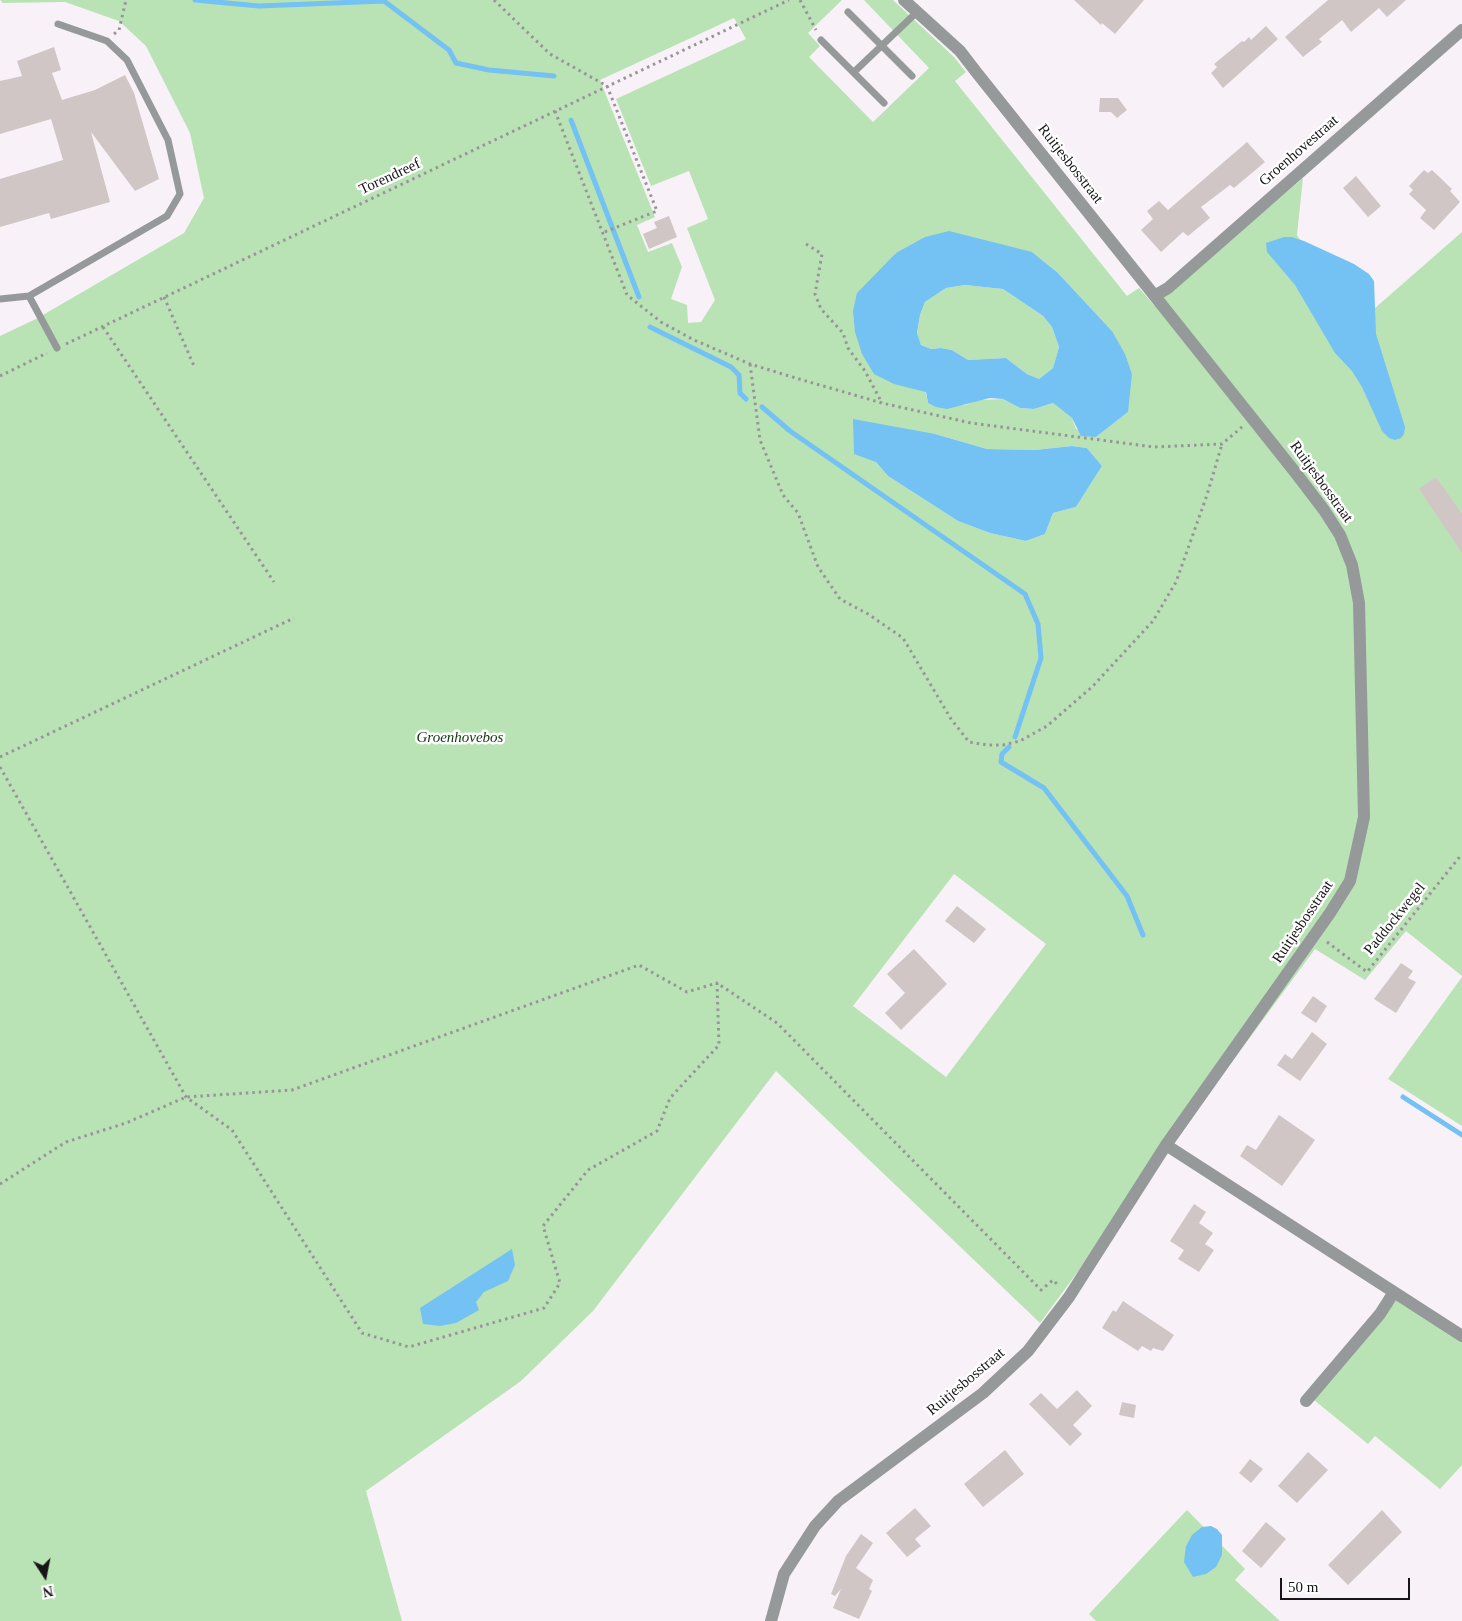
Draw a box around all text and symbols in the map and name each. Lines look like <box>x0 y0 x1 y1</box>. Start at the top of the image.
street label: Groenhovestraat <box>1256 112 1342 190</box>
street label: Ruitjesbosstraat <box>1033 121 1107 207</box>
street label: Torendreef <box>356 155 424 199</box>
street label: Ruitjesbosstraat <box>1286 438 1356 526</box>
park label: Groenhovebos <box>417 729 503 747</box>
street label: Ruitjesbosstraat <box>1269 877 1337 967</box>
street label: Paddockwegel <box>1360 879 1430 959</box>
street label: Ruitjesbosstraat <box>924 1344 1008 1420</box>
north arrow <box>20 1551 70 1601</box>
scale bar <box>1282 1568 1412 1600</box>
text: 50 m <box>1288 1579 1318 1595</box>
text: N <box>42 1583 54 1600</box>

